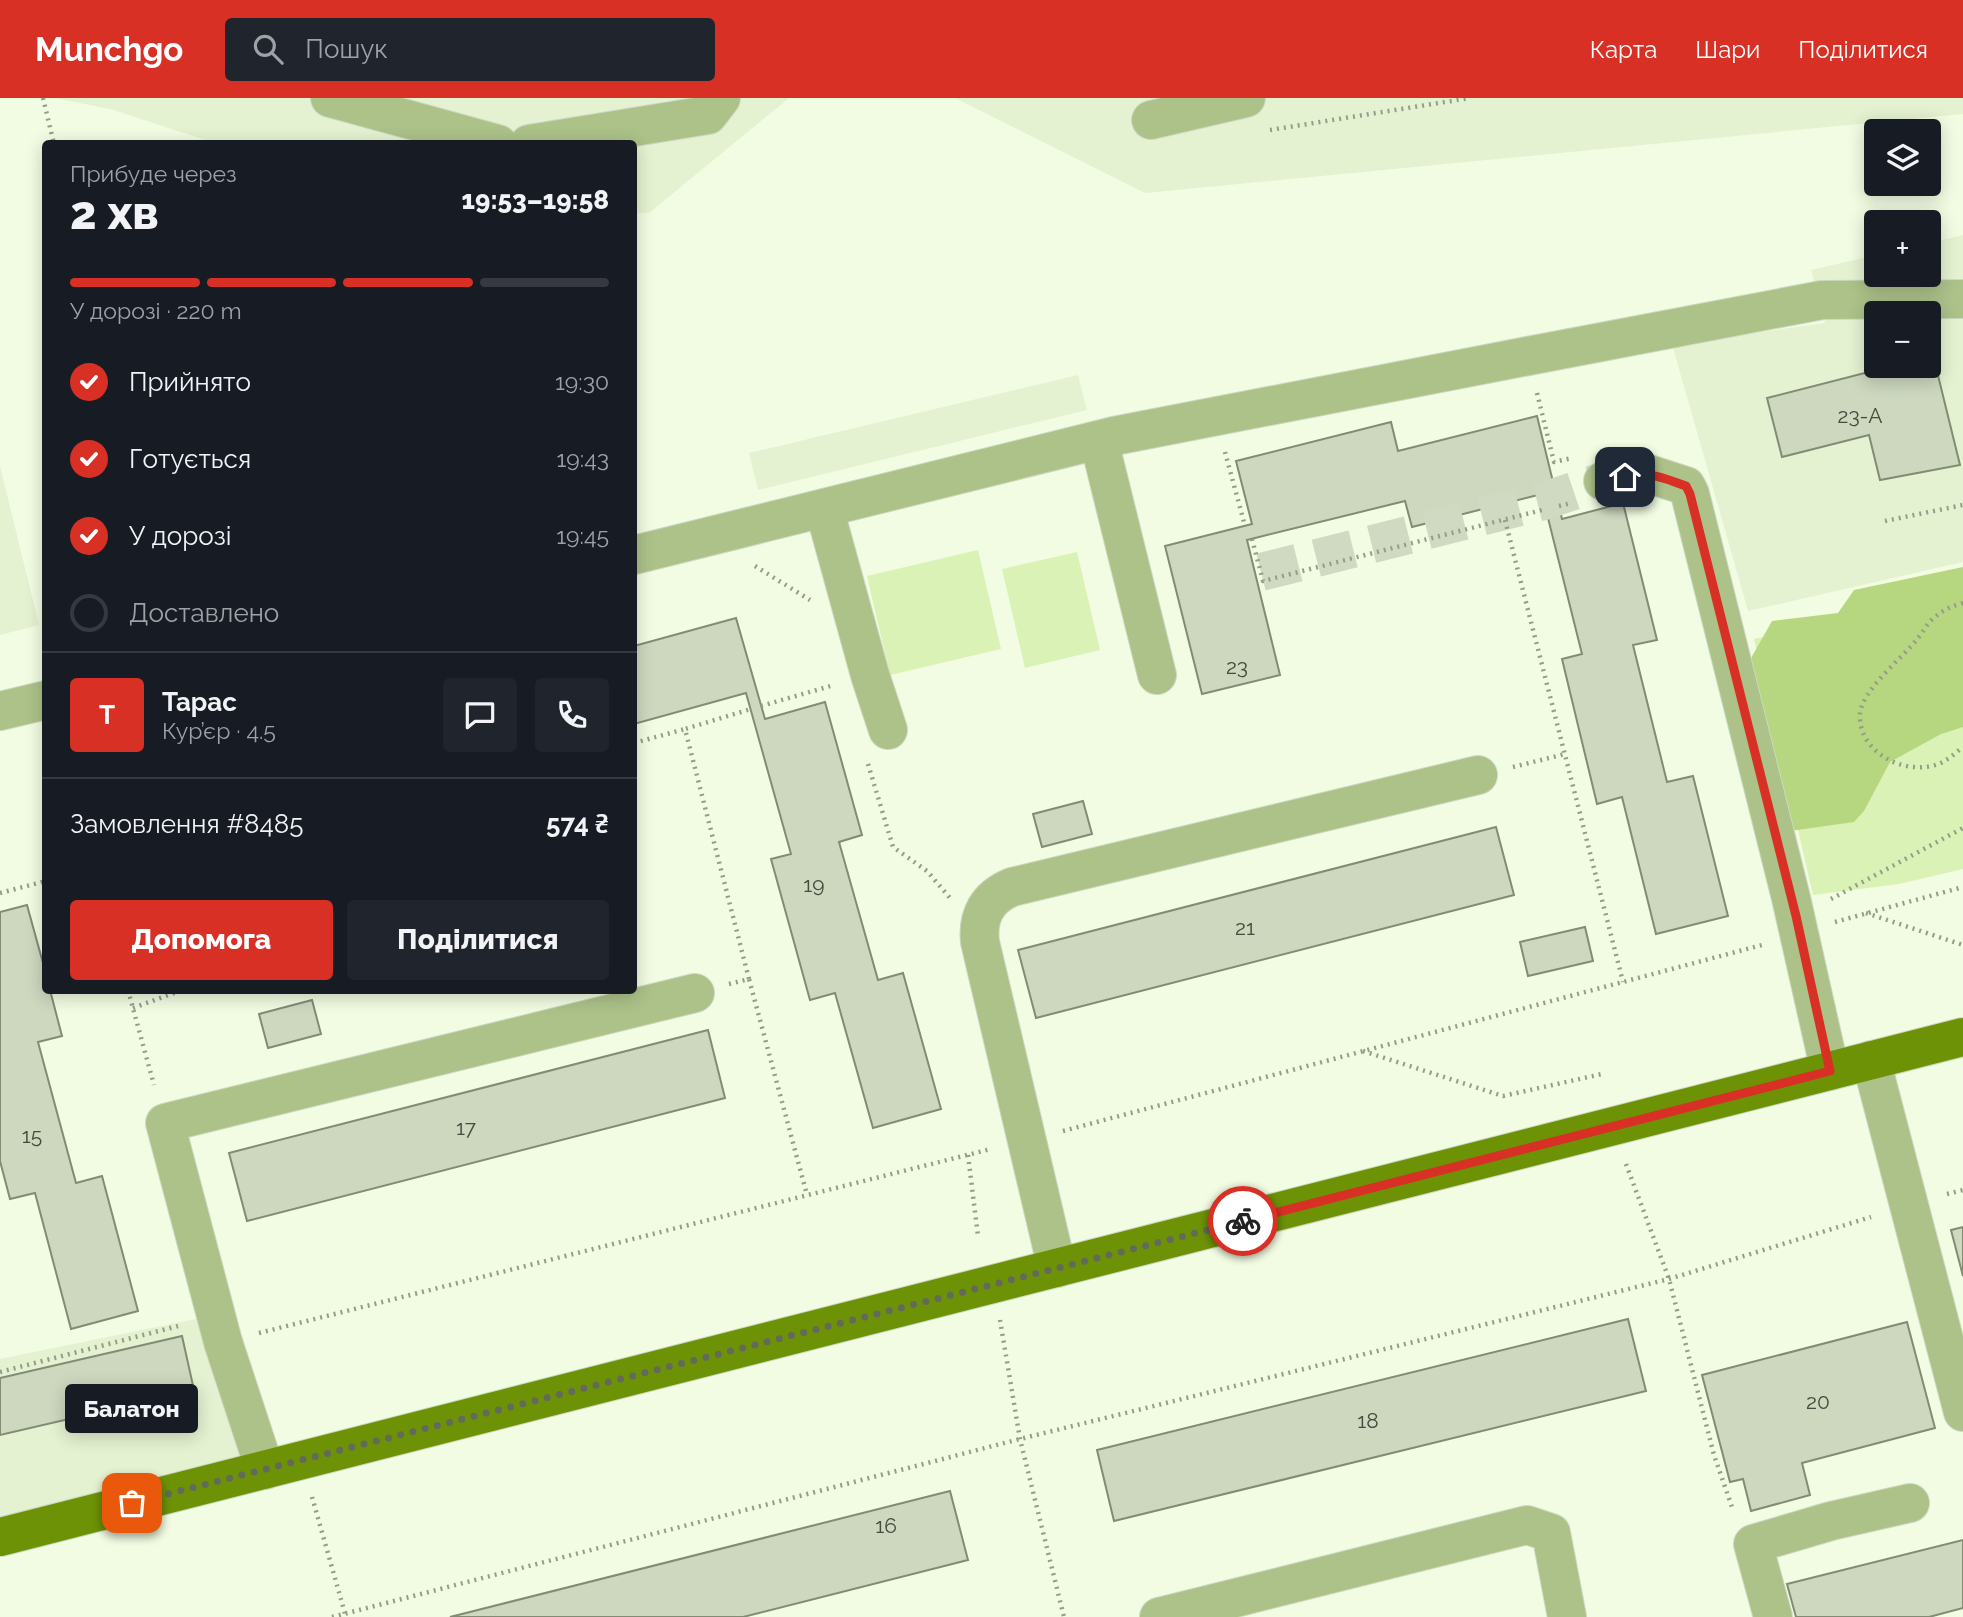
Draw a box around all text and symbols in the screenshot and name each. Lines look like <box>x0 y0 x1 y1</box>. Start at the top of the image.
search box <box>225 18 715 81</box>
text: Munchgo <box>35 30 183 69</box>
icon: search <box>249 30 287 68</box>
text: Пошук <box>305 34 388 64</box>
text: Карта <box>1590 35 1657 64</box>
text: Шари <box>1695 35 1760 64</box>
text: Поділитися <box>1798 35 1928 64</box>
map controls <box>1864 119 1941 378</box>
button: layers <box>1864 119 1941 196</box>
text: Прибуде через <box>70 160 237 187</box>
text: 19:53–19:58 <box>462 185 609 215</box>
text: 2 хв <box>70 186 159 240</box>
button: + <box>1864 210 1941 287</box>
text: У дорозі · 220 m <box>70 297 242 324</box>
button: − <box>1864 301 1941 378</box>
icon: check <box>70 363 108 401</box>
text: Прийнято <box>129 367 251 397</box>
text: 19:30 <box>555 368 609 395</box>
house number: 23-А <box>1837 403 1883 428</box>
icon: check <box>70 440 108 478</box>
text: Готується <box>129 444 251 474</box>
text: 19:43 <box>557 445 609 472</box>
pin <box>1595 447 1655 507</box>
icon: home <box>1606 458 1644 496</box>
icon: check <box>70 517 108 555</box>
text: У дорозі <box>129 521 231 551</box>
text: 19:45 <box>556 522 609 549</box>
text: Доставлено <box>129 598 279 628</box>
house number: 23 <box>1226 654 1248 679</box>
button: chat <box>443 678 517 752</box>
button: phone <box>535 678 609 752</box>
text: Тарас <box>162 687 237 717</box>
text: Т <box>99 700 115 730</box>
text: Кур’єр · 4.5 <box>162 717 276 744</box>
text: Замовлення #8485 <box>70 809 303 839</box>
text: 574 ₴ <box>546 809 609 839</box>
house number: 19 <box>803 872 825 897</box>
button: Допомога <box>70 900 333 980</box>
button: Поділитися <box>347 900 609 980</box>
house number: 21 <box>1235 915 1255 940</box>
house number: 17 <box>456 1115 477 1140</box>
house number: 15 <box>22 1123 42 1148</box>
courier <box>1208 1186 1278 1256</box>
icon: bike <box>1224 1202 1262 1240</box>
callout: Балатон <box>66 1384 198 1433</box>
house number: 20 <box>1806 1389 1830 1414</box>
text: Балатон <box>84 1395 179 1422</box>
house number: 18 <box>1357 1408 1379 1433</box>
pin <box>102 1473 162 1533</box>
icon: bag <box>113 1484 151 1522</box>
house number: 16 <box>875 1513 897 1538</box>

